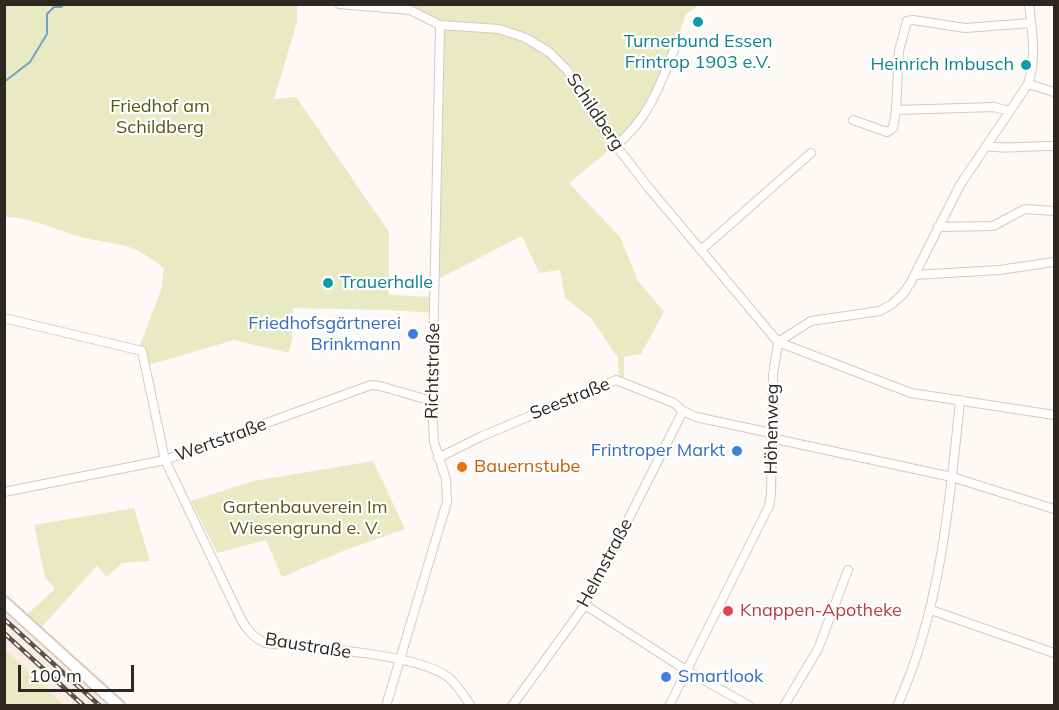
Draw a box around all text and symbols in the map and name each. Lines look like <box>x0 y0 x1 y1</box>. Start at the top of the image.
marker: Turnerbund Essen Frintrop 1903 e.V. <box>691 15 705 29</box>
place label: Turnerbund Essen Frintrop 1903 e.V. <box>623 31 773 74</box>
place label: Heinrich Imbusch <box>871 54 1014 76</box>
marker: Heinrich Imbusch <box>1019 58 1033 72</box>
street label: Schildberg <box>561 70 629 154</box>
park label: Friedhof am Schildberg <box>110 96 210 138</box>
place label: Trauerhalle <box>340 272 433 294</box>
marker: Trauerhalle <box>321 276 335 290</box>
place label: Friedhofsgärtnerei Brinkmann <box>248 313 401 356</box>
street label: Richtstraße <box>421 323 445 419</box>
marker: Friedhofsgärtnerei Brinkmann <box>406 327 420 341</box>
street label: Seestraße <box>527 373 613 425</box>
street label: Höhenweg <box>760 383 784 475</box>
street label: Wertstraße <box>172 413 270 467</box>
place label: Frintroper Markt <box>591 440 725 462</box>
marker: Frintroper Markt <box>730 444 744 458</box>
place label: Bauernstube <box>474 456 580 478</box>
marker: Bauernstube <box>455 460 469 474</box>
park label: Gartenbauverein Im Wiesengrund e. V. <box>223 497 387 540</box>
street label: Helmstraße <box>573 515 637 611</box>
place label: Knappen-Apotheke <box>740 600 902 622</box>
marker: Knappen-Apotheke <box>721 604 735 618</box>
street label: Baustraße <box>263 629 353 663</box>
scale bar <box>21 653 136 691</box>
text: 100 m <box>29 664 82 687</box>
place label: Smartlook <box>678 666 763 688</box>
marker: Smartlook <box>659 670 673 684</box>

